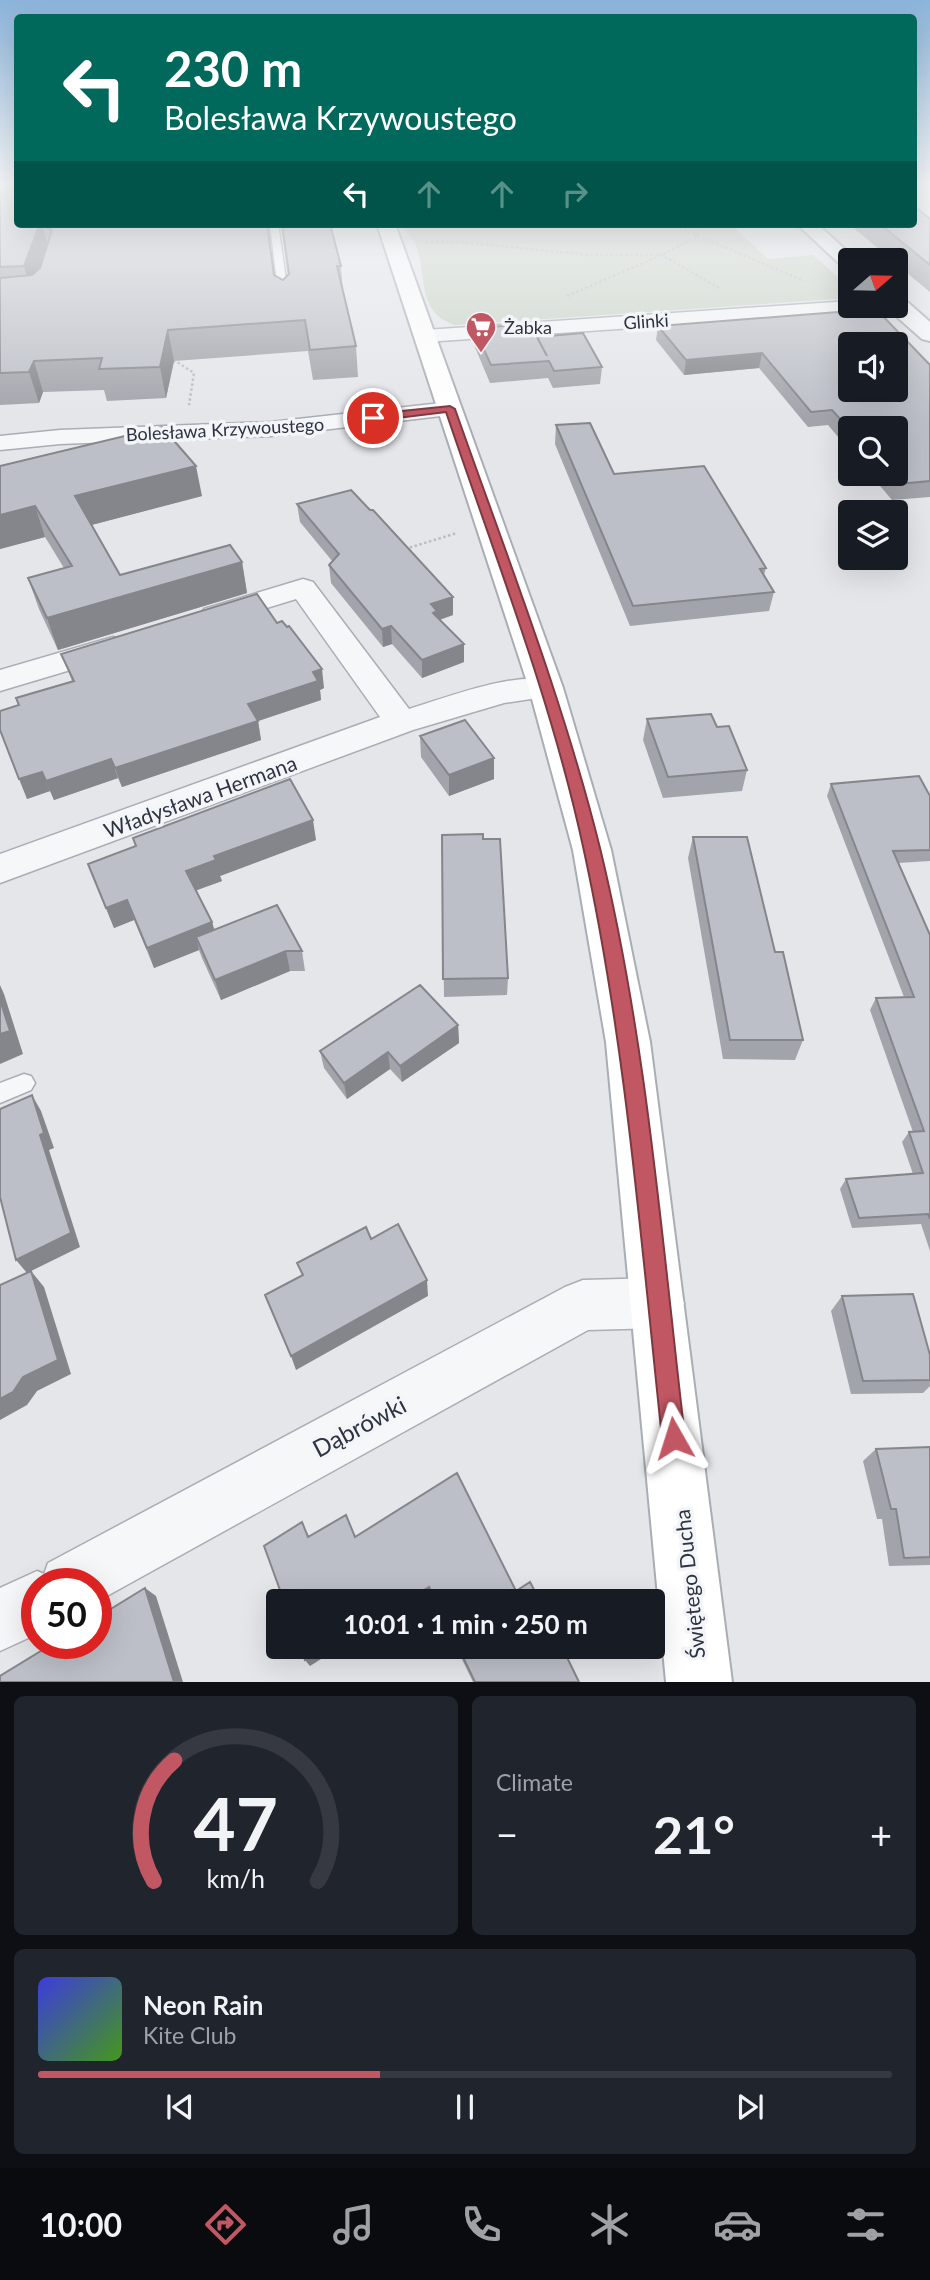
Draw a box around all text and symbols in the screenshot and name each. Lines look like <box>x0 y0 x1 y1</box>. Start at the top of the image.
text: 230 m <box>164 39 302 97</box>
icon: left <box>49 42 140 133</box>
text: Bolesława Krzywoustego <box>164 98 517 137</box>
icon: left <box>337 175 375 213</box>
icon: ahead <box>410 175 448 213</box>
icon: ahead <box>483 175 521 213</box>
icon: right <box>556 175 594 213</box>
north arrow <box>838 248 908 318</box>
map controls <box>838 248 908 570</box>
street label: Glinki <box>623 308 669 334</box>
supermarket icon: Żabka <box>464 310 498 354</box>
place label: Żabka <box>504 316 552 338</box>
button: sound <box>838 332 908 402</box>
pin <box>343 388 403 448</box>
icon: arrive <box>354 399 392 437</box>
street label: Bolesława Krzywoustego <box>125 413 325 445</box>
button: search <box>838 416 908 486</box>
button: layers <box>838 500 908 570</box>
street label: Władysława Hermana <box>100 749 300 843</box>
street label: Dąbrówki <box>307 1389 411 1463</box>
position arrow <box>637 1401 711 1475</box>
street label: Świętego Ducha <box>669 1508 709 1660</box>
speed limit sign: 50 <box>21 1568 112 1659</box>
text: 10:01 · 1 min · 250 m <box>343 1608 588 1640</box>
text: Climate <box>496 1768 573 1796</box>
text: 47 <box>194 1780 278 1868</box>
text: 21° <box>653 1803 735 1865</box>
text: − <box>496 1811 518 1857</box>
text: + <box>870 1811 892 1857</box>
text: km/h <box>207 1863 265 1893</box>
text: Neon Rain <box>143 1989 263 2021</box>
text: Kite Club <box>143 2021 236 2049</box>
icon: previous <box>161 2088 199 2126</box>
icon: pause <box>446 2088 484 2126</box>
icon: next <box>731 2088 769 2126</box>
icon: directions <box>201 2200 250 2249</box>
icon: music <box>329 2200 378 2249</box>
icon: phone <box>457 2200 506 2249</box>
icon: climate <box>585 2200 634 2249</box>
icon: car <box>713 2200 762 2249</box>
icon: filters <box>841 2200 890 2249</box>
text: 10:00 <box>40 2205 122 2244</box>

